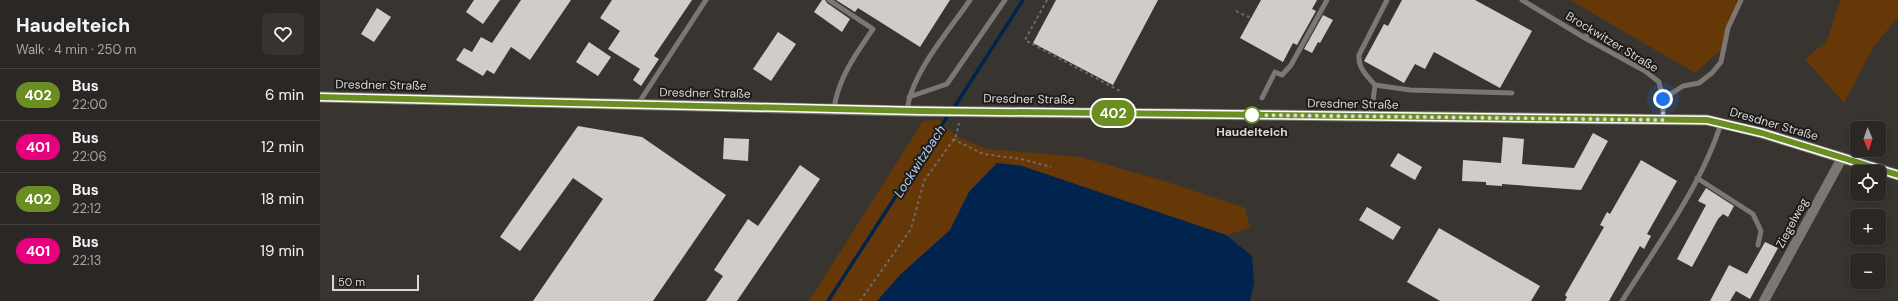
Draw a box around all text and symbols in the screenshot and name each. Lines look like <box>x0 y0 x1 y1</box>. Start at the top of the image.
street label: Brockwitzer Straße <box>1563 8 1661 76</box>
text: Haudelteich <box>16 13 130 38</box>
button: heart <box>262 13 304 55</box>
text: Walk · 4 min · 250 m <box>16 41 136 58</box>
text: Bus <box>72 76 99 96</box>
street label: Dresdner Straße <box>335 76 427 94</box>
street label: Dresdner Straße <box>659 84 751 102</box>
text: 6 min <box>265 85 304 105</box>
text: 402 <box>25 86 51 104</box>
your location <box>1653 89 1673 109</box>
street label: Dresdner Straße <box>983 90 1075 108</box>
street label: Dresdner Straße <box>1307 95 1399 113</box>
text: 22:00 <box>72 96 107 113</box>
line badge: 402 <box>1090 100 1136 126</box>
text: 402 <box>1100 104 1126 122</box>
street label: Dresdner Straße <box>1728 104 1820 144</box>
marker: Haudelteich <box>1243 106 1261 124</box>
north arrow <box>1850 121 1886 157</box>
map controls <box>1850 121 1886 289</box>
water label: Lockwitzbach <box>890 122 949 201</box>
place label: Haudelteich <box>1216 124 1288 140</box>
text: Bus <box>72 128 99 148</box>
text: 12 min <box>261 137 304 157</box>
text: 401 <box>26 138 50 156</box>
text: 22:06 <box>72 148 107 165</box>
button: locate <box>1850 165 1886 201</box>
text: Bus <box>72 180 99 200</box>
text: 18 min <box>261 189 304 209</box>
text: 402 <box>25 190 51 208</box>
street label: Ziegelweg <box>1772 195 1812 251</box>
text: 22:12 <box>72 200 101 217</box>
button: + <box>1850 209 1886 245</box>
text: Bus <box>72 232 99 252</box>
text: 19 min <box>260 241 304 261</box>
text: 401 <box>26 242 50 260</box>
text: 22:13 <box>72 252 101 269</box>
button: − <box>1850 253 1886 289</box>
scale bar <box>332 273 419 292</box>
text: 50 m <box>338 275 365 289</box>

